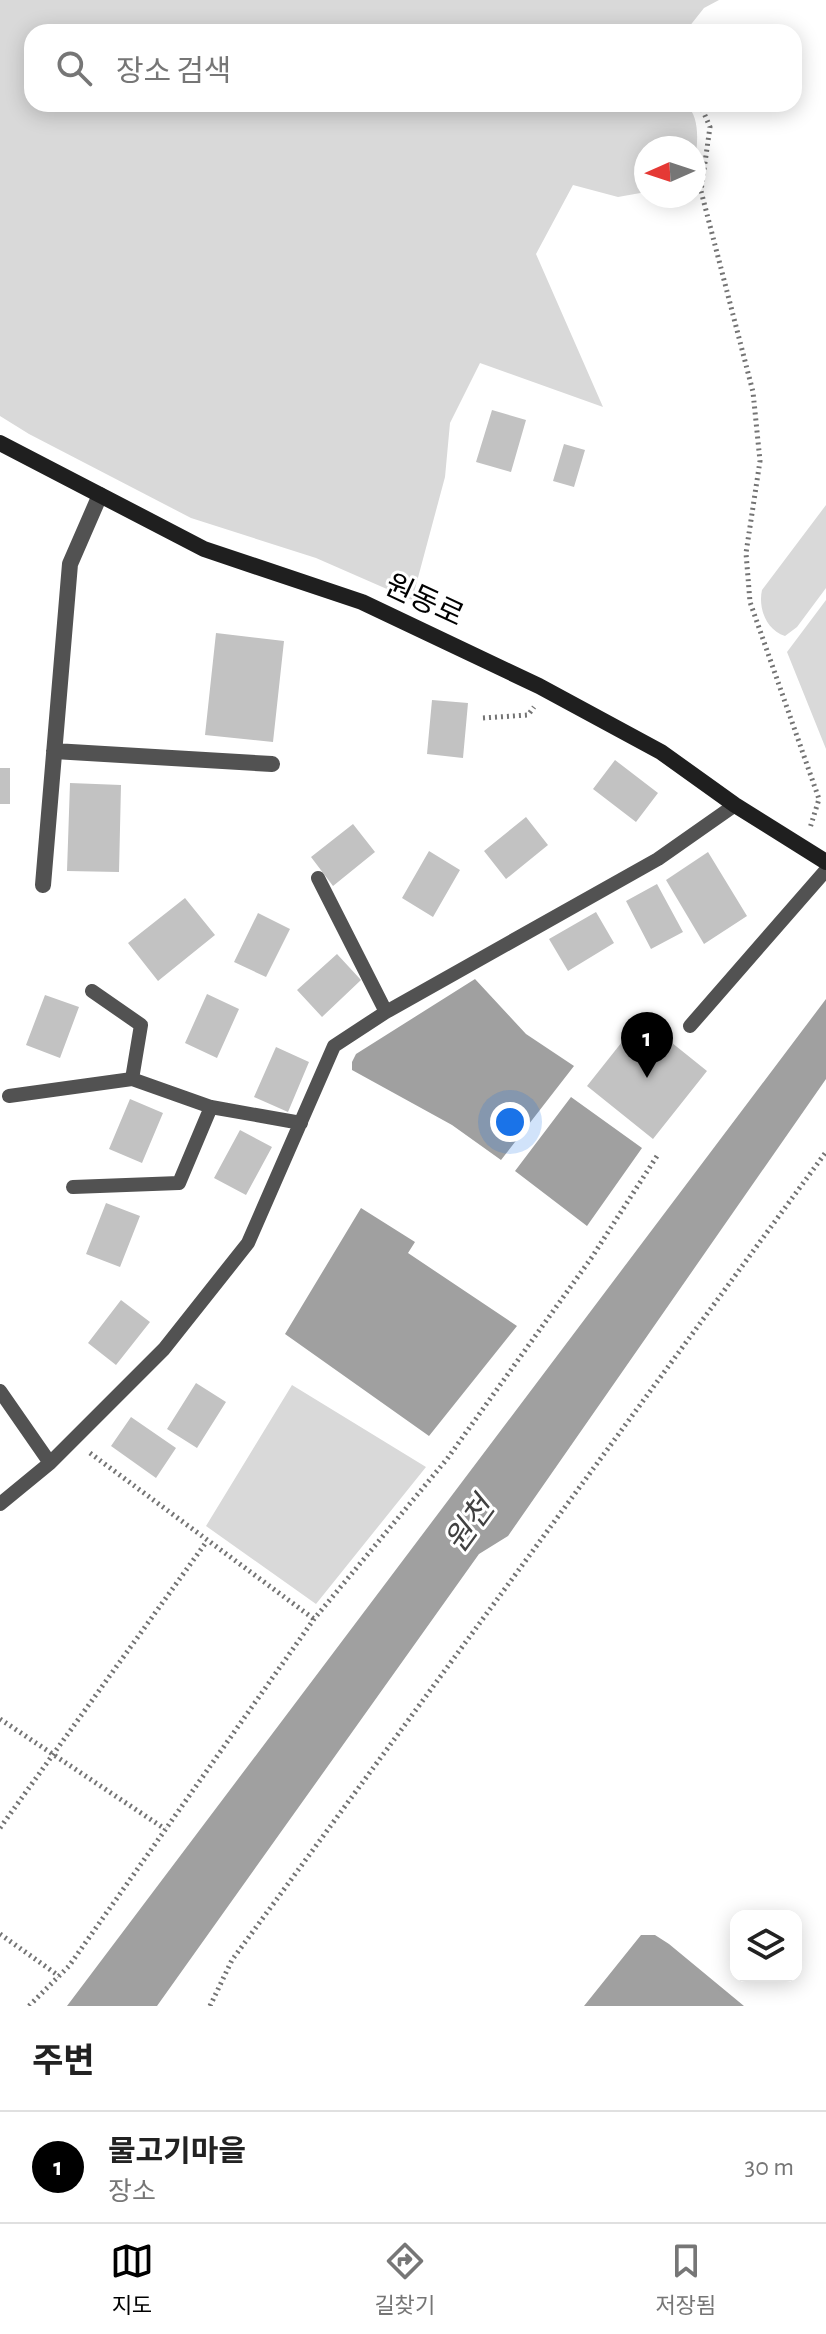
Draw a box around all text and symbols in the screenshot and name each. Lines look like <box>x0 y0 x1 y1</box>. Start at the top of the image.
search box <box>24 24 802 112</box>
icon: search <box>52 46 96 90</box>
text: 장소 검색 <box>116 57 231 87</box>
north arrow <box>634 136 706 208</box>
street label: 원동로 <box>380 569 468 632</box>
pin: 1 <box>621 1012 673 1078</box>
your location <box>490 1102 530 1142</box>
water label: 원천 <box>439 1488 502 1558</box>
map controls <box>730 1910 802 1982</box>
button: layers <box>730 1910 802 1982</box>
text: 주변 <box>32 2045 95 2079</box>
text: 물고기마을 <box>108 2137 246 2167</box>
text: 1 <box>53 2154 63 2180</box>
text: 30 m <box>744 2154 794 2180</box>
text: 장소 <box>108 2179 156 2205</box>
tab: 지도 <box>110 2239 154 2319</box>
tab: 길찾기 <box>374 2239 435 2319</box>
tab: 저장됨 <box>655 2239 716 2319</box>

